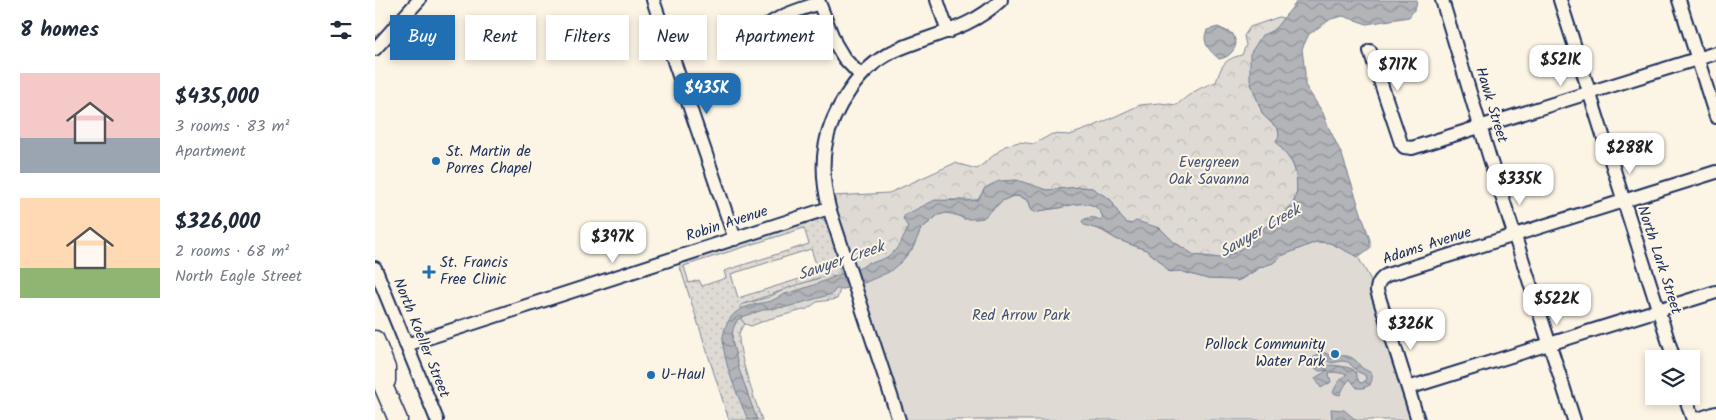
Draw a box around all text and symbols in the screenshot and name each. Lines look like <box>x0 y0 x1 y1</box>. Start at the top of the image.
text: 8 homes <box>20 14 99 47</box>
chip: Buy <box>390 15 455 60</box>
chip: Rent <box>465 15 536 60</box>
chip: Filters <box>546 15 629 60</box>
chip: New <box>639 15 707 60</box>
chip: Apartment <box>717 15 833 60</box>
icon: filters <box>327 16 355 44</box>
pin: $521K <box>1526 44 1596 87</box>
text: $521K <box>1540 48 1582 73</box>
pin: $717K <box>1363 49 1433 92</box>
text: $717K <box>1378 53 1418 78</box>
street label: Hawk Street <box>1468 64 1514 146</box>
pin: $435K <box>672 72 742 115</box>
text: $435K <box>685 76 729 101</box>
text: $435,000 <box>175 81 259 114</box>
icon: home <box>60 93 120 153</box>
text: 3 rooms · 83 m² <box>175 114 289 139</box>
pin: $288K <box>1595 132 1665 175</box>
text: $288K <box>1606 136 1654 161</box>
text: Apartment <box>175 139 246 164</box>
place label: St. Martin de Porres Chapel <box>446 140 532 181</box>
park label: Evergreen Oak Savanna <box>1169 151 1249 192</box>
marker: St. Martin de Porres Chapel <box>430 155 442 167</box>
pin: $335K <box>1485 164 1555 206</box>
text: $335K <box>1498 167 1542 192</box>
water label: Sawyer Creek <box>1215 196 1307 264</box>
street label: Robin Avenue <box>683 199 771 249</box>
street label: North Lark Street <box>1630 203 1688 318</box>
text: $326,000 <box>175 206 260 239</box>
icon: home <box>60 218 120 278</box>
street label: Adams Avenue <box>1379 220 1475 272</box>
pin: $397K <box>578 222 648 264</box>
text: $397K <box>591 225 635 250</box>
water label: Sawyer Creek <box>794 234 890 287</box>
text: 2 rooms · 68 m² <box>175 239 289 264</box>
place label: St. Francis Free Clinic <box>440 251 508 292</box>
text: North Eagle Street <box>175 264 302 289</box>
marker: St. Francis Free Clinic <box>422 265 436 279</box>
street label: North Koeller Street <box>386 274 456 402</box>
pin: $522K <box>1522 284 1592 326</box>
text: $522K <box>1534 287 1580 312</box>
park label: Red Arrow Park <box>972 304 1071 328</box>
pin: $326K <box>1376 308 1446 351</box>
text: $326K <box>1388 312 1434 337</box>
place label: Pollock Community Water Park <box>1205 333 1326 374</box>
marker: Pollock Community Water Park <box>1329 348 1341 360</box>
map controls <box>1645 350 1700 405</box>
button: layers <box>1645 350 1700 405</box>
place label: U-Haul <box>661 363 705 387</box>
marker: U-Haul <box>645 369 657 381</box>

